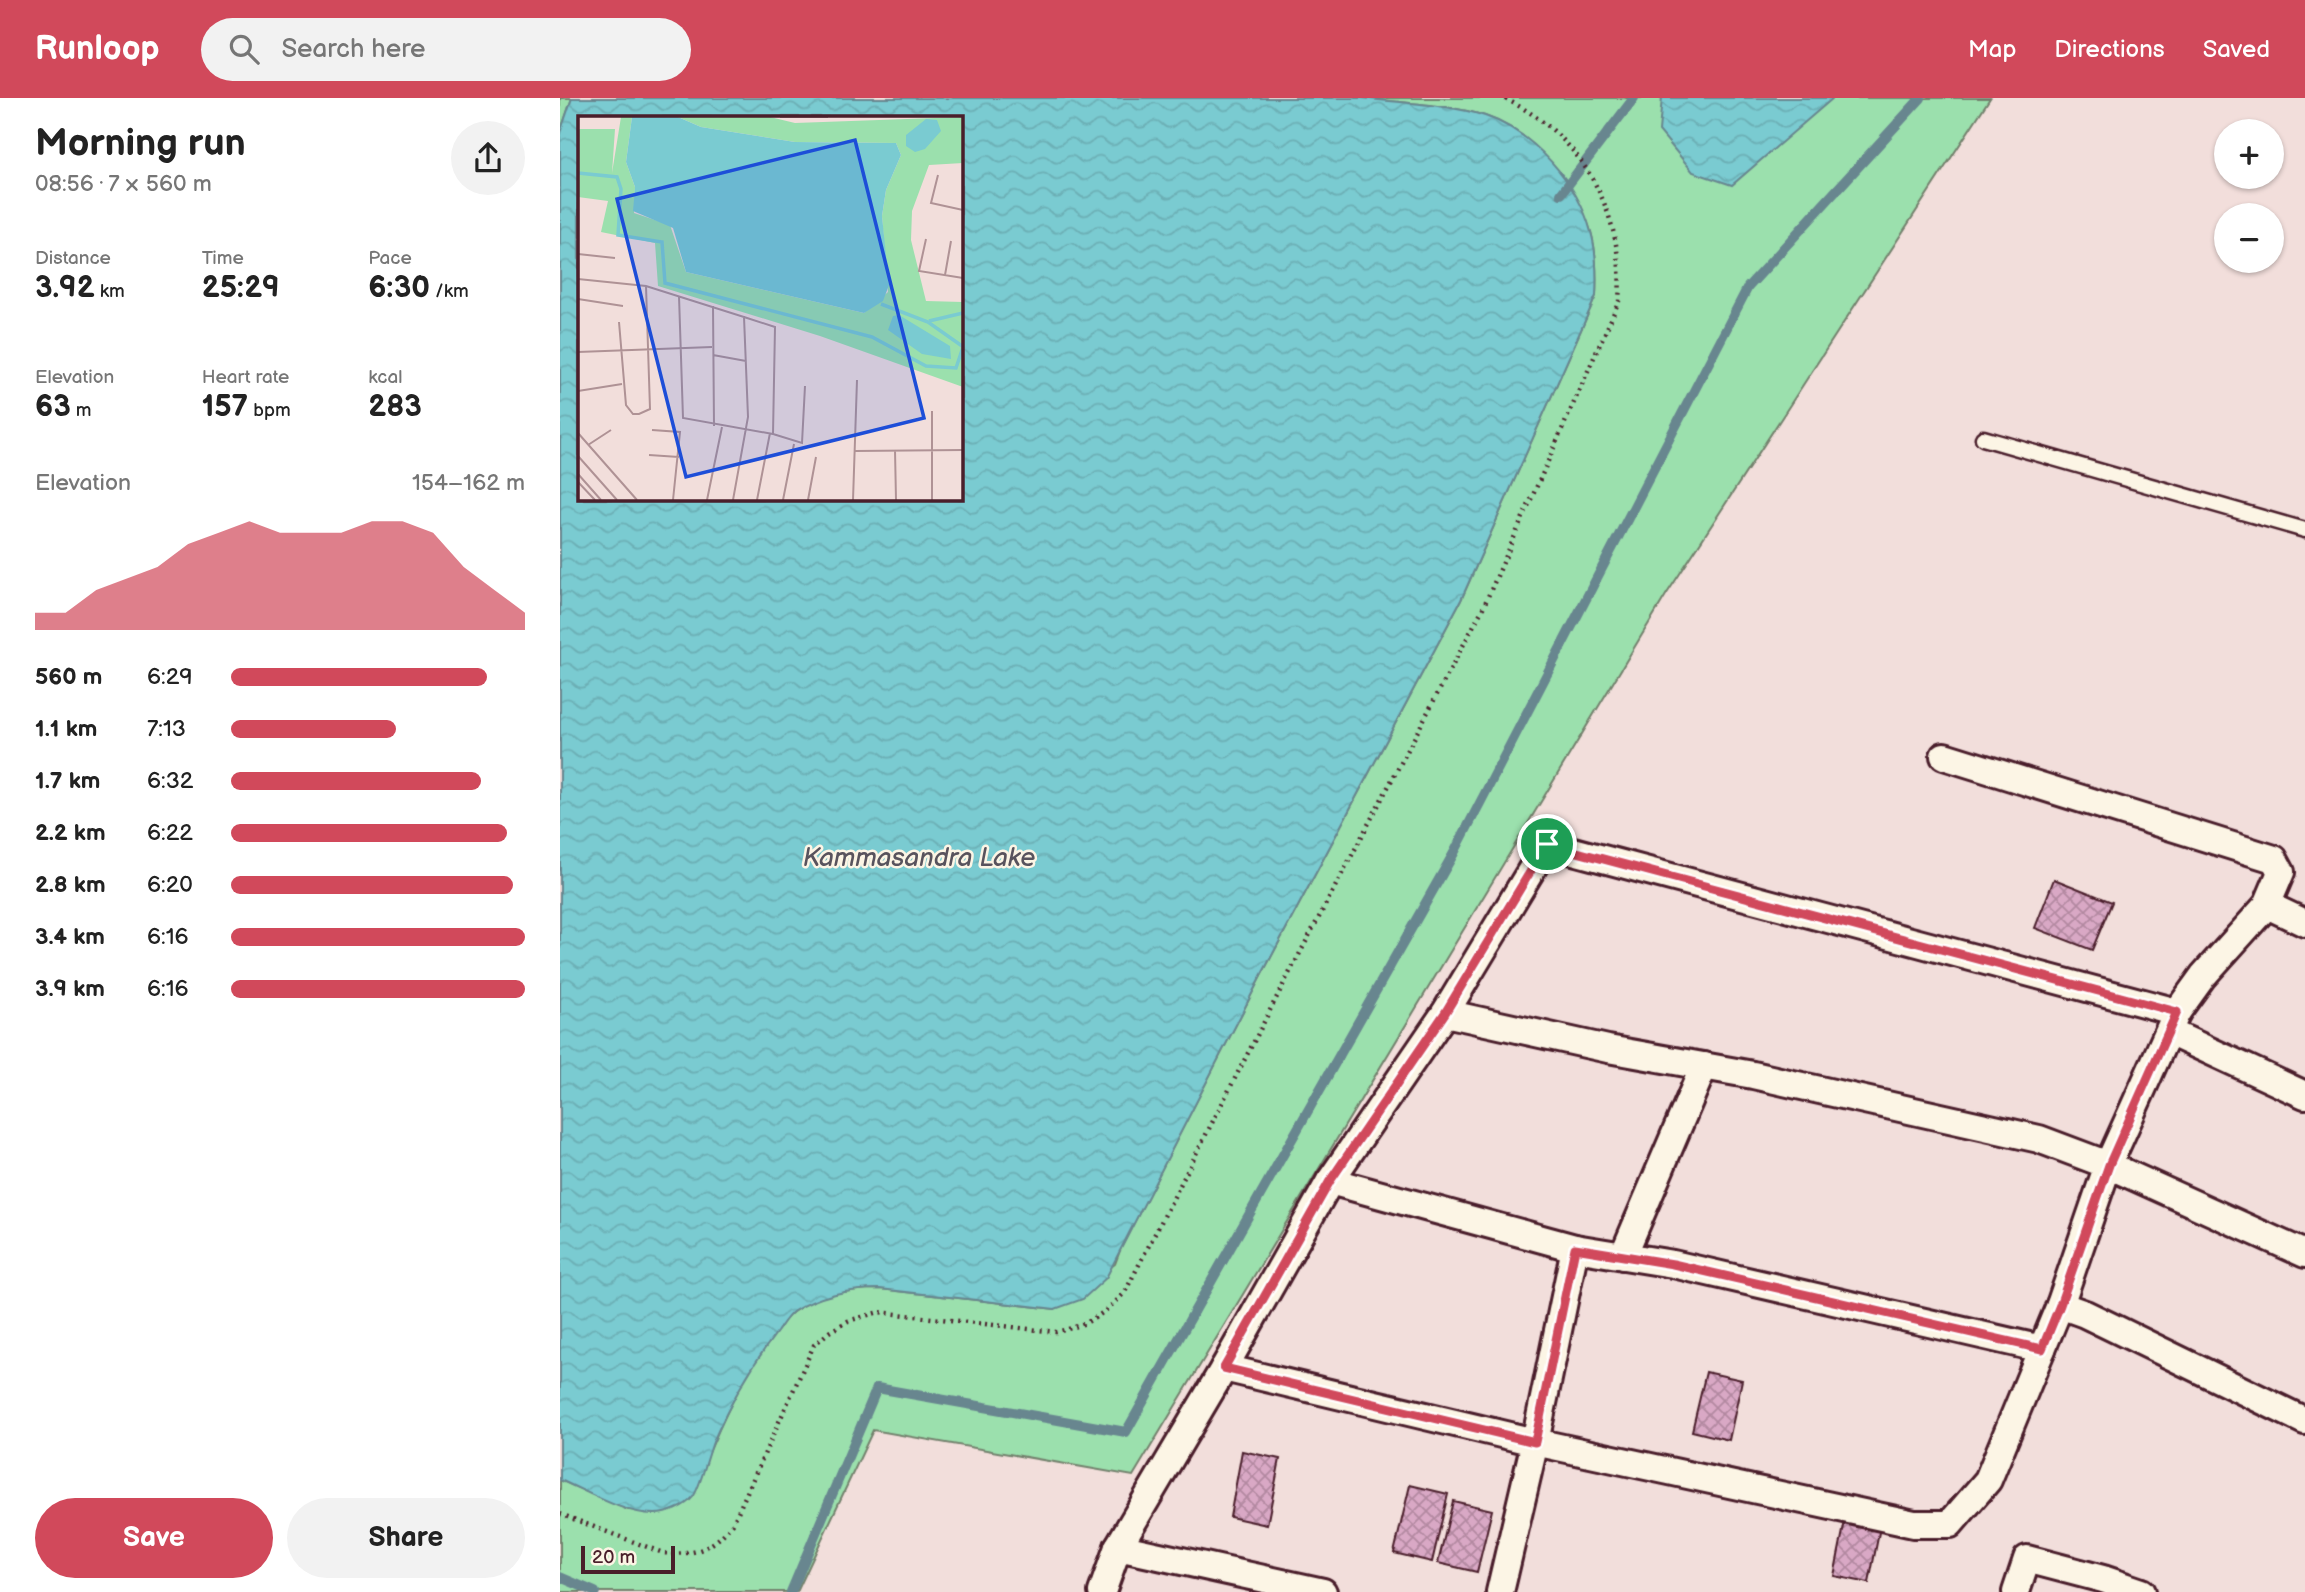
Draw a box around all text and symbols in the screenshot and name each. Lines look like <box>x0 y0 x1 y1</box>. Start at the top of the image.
search box <box>201 18 691 81</box>
text: Runloop <box>35 29 159 69</box>
icon: search <box>225 30 263 68</box>
text: Search here <box>281 34 425 65</box>
text: Map <box>1968 35 2016 64</box>
text: Directions <box>2054 35 2165 64</box>
text: Saved <box>2203 35 2270 64</box>
inset map <box>578 116 962 500</box>
map controls <box>2214 119 2284 273</box>
button: + <box>2214 119 2284 189</box>
text: Morning run <box>35 121 246 166</box>
button: share <box>451 121 525 195</box>
text: 08:56 · 7 × 560 m <box>35 170 212 198</box>
button: − <box>2214 203 2284 273</box>
text: Distance <box>35 247 111 270</box>
text: Time <box>202 247 244 270</box>
text: Pace <box>368 247 412 270</box>
text: 3.92 <box>35 270 95 306</box>
text: 25:29 <box>202 270 280 306</box>
text: 6:30 <box>368 270 430 306</box>
text: km <box>95 280 125 303</box>
text: /km <box>430 280 469 303</box>
text: Elevation <box>35 366 114 389</box>
text: Heart rate <box>202 366 289 389</box>
text: kcal <box>368 366 402 389</box>
text: 63 <box>35 389 71 425</box>
text: 157 <box>202 389 248 425</box>
text: 283 <box>368 389 422 425</box>
text: m <box>71 399 92 422</box>
text: bpm <box>248 399 291 422</box>
text: Elevation <box>35 469 131 497</box>
text: 154–162 m <box>412 469 525 497</box>
text: 560 m <box>35 663 102 691</box>
text: 6:29 <box>147 663 193 691</box>
text: 1.1 km <box>35 715 97 743</box>
text: 7:13 <box>147 715 186 743</box>
text: 1.7 km <box>35 767 100 795</box>
text: 6:32 <box>147 767 193 795</box>
pin <box>1517 814 1577 874</box>
text: 2.2 km <box>35 819 106 847</box>
text: 6:22 <box>147 819 193 847</box>
icon: arrive <box>1528 825 1566 863</box>
water label: Kammasandra Lake <box>803 843 1035 874</box>
text: 2.8 km <box>35 871 106 899</box>
text: 6:20 <box>147 871 193 899</box>
text: 3.4 km <box>35 923 105 951</box>
text: 6:16 <box>147 923 189 951</box>
text: 3.9 km <box>35 975 105 1003</box>
text: 6:16 <box>147 975 189 1003</box>
button: Save <box>35 1498 273 1578</box>
button: Share <box>287 1498 525 1578</box>
scale bar <box>581 1543 676 1575</box>
text: 20 m <box>592 1546 635 1569</box>

